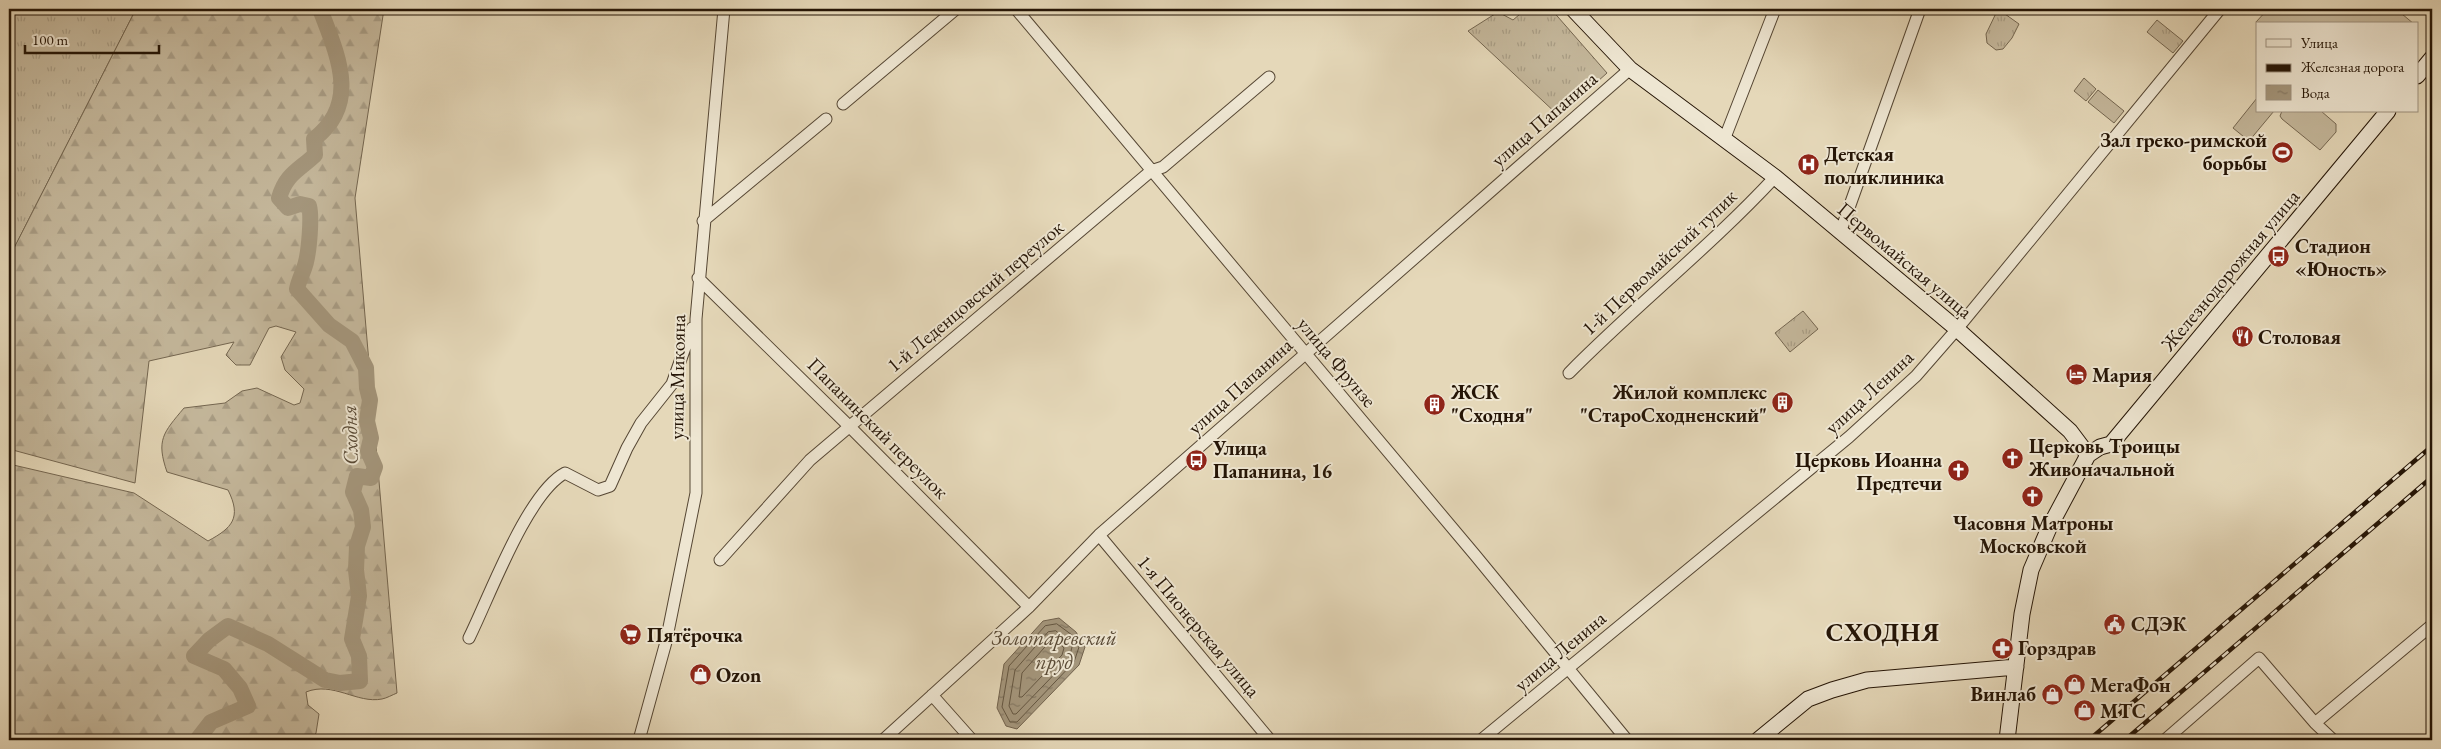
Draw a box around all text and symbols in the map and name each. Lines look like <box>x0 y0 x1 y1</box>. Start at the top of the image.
scale bar <box>25 22 159 54</box>
legend <box>2256 22 2418 112</box>
text: 100 m <box>32 30 69 49</box>
text: Улица <box>2300 33 2338 52</box>
text: Железная дорога <box>2300 57 2404 76</box>
street label: улица Папанина <box>1485 66 1603 172</box>
text: Вода <box>2301 83 2330 102</box>
place label: Зал греко-римской борьбы <box>2100 127 2267 176</box>
sports icon: Зал греко-римской борьбы <box>2271 140 2295 164</box>
place label: Детская поликлиника <box>1824 141 1944 190</box>
hospital icon: Детская поликлиника <box>1796 153 1820 177</box>
street label: 1-й Первомайский тупик <box>1576 183 1743 341</box>
street label: Железнодорожная улица <box>2154 184 2305 357</box>
street label: Первомайская улица <box>1832 196 1978 324</box>
street label: 1-й Леденцовский переулок <box>881 214 1069 378</box>
place label: Стадион «Юность» <box>2295 233 2387 282</box>
bus stop icon: Стадион «Юность» <box>2267 245 2291 269</box>
street label: улица Фрунзе <box>1292 311 1383 413</box>
street label: улица Микояна <box>663 314 691 440</box>
place label: Столовая <box>2258 324 2341 350</box>
restaurant icon: Столовая <box>2230 325 2254 349</box>
street label: улица Папанина <box>1182 332 1298 440</box>
street label: улица Ленина <box>1819 344 1919 440</box>
street label: Папанинский переулок <box>802 352 955 505</box>
place label: Мария <box>2092 362 2152 388</box>
hotel icon: Мария <box>2064 363 2088 387</box>
place label: ЖСК "Сходня" <box>1450 379 1533 428</box>
place label: Жилой комплекс "СтароСходненский" <box>1580 379 1767 428</box>
building icon: Жилой комплекс "СтароСходненский" <box>1771 391 1795 415</box>
building icon: ЖСК "Сходня" <box>1423 392 1447 416</box>
water label: Сходня <box>335 405 364 466</box>
place label: Церковь Троицы Живоначальной <box>2028 433 2180 482</box>
place label: Улица Папанина, 16 <box>1212 435 1332 484</box>
church icon: Церковь Троицы Живоначальной <box>2001 446 2025 470</box>
place label: Церковь Иоанна Предтечи <box>1795 447 1942 496</box>
bus stop icon: Улица Папанина, 16 <box>1185 448 1209 472</box>
church icon: Церковь Иоанна Предтечи <box>1946 459 1970 483</box>
church icon: Часовня Матроны Московской <box>2021 485 2045 509</box>
place label: Часовня Матроны Московской <box>1953 510 2113 559</box>
street label: 1-я Пионерская улица <box>1132 549 1266 703</box>
street label: улица Ленина <box>1509 605 1611 697</box>
place label: СДЭК <box>2131 611 2187 637</box>
public building icon: СДЭК <box>2103 612 2127 636</box>
district label: СХОДНЯ <box>1826 616 1940 648</box>
place label: Пятёрочка <box>647 622 743 648</box>
supermarket icon: Пятёрочка <box>619 623 643 647</box>
water label: Золотаревский пруд <box>991 624 1117 675</box>
place label: Горздрав <box>2018 635 2096 661</box>
pharmacy icon: Горздрав <box>1990 636 2014 660</box>
place label: Ozon <box>716 662 761 688</box>
shop icon: Ozon <box>688 663 712 687</box>
place label: МегаФон <box>2090 672 2171 698</box>
shop icon: МегаФон <box>2062 673 2086 697</box>
place label: Винлаб <box>1970 681 2036 707</box>
shop icon: Винлаб <box>2040 682 2064 706</box>
place label: МТС <box>2100 698 2146 724</box>
shop icon: МТС <box>2072 699 2096 723</box>

